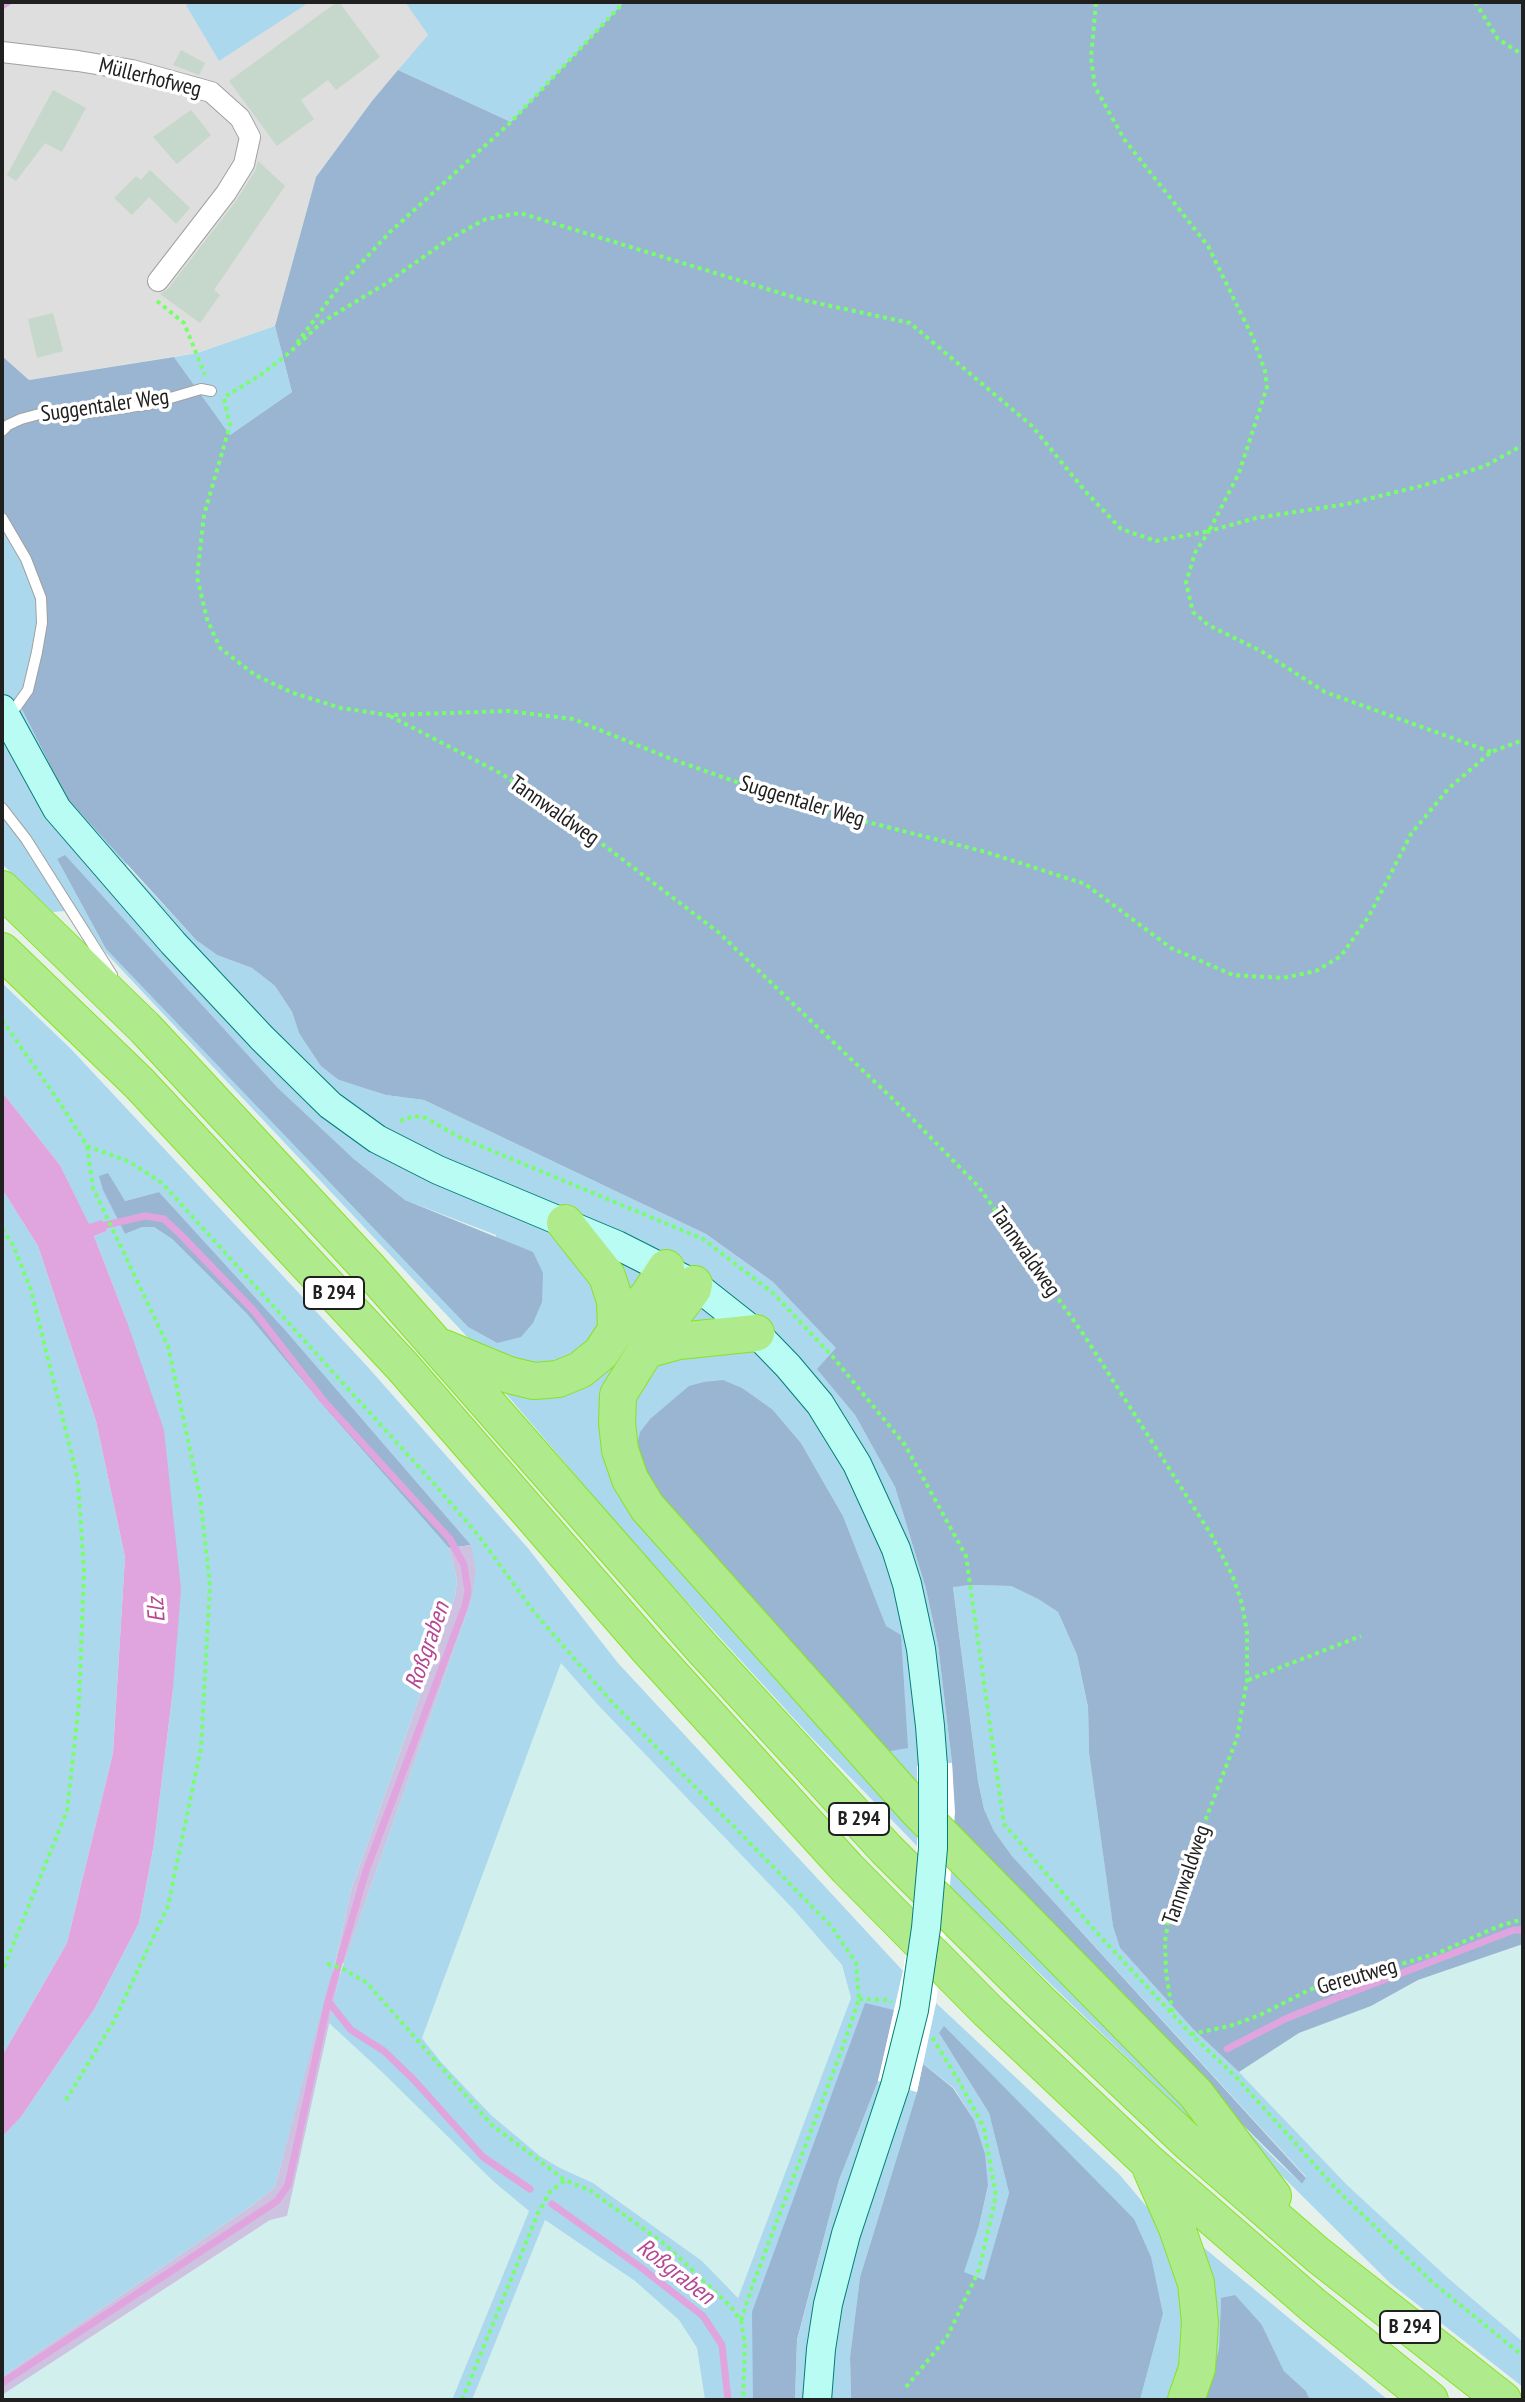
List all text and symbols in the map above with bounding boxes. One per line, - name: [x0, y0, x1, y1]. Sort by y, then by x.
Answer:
- street label: Müllerhofweg: [96, 53, 204, 103]
- street label: Suggentaler Weg: [39, 384, 171, 428]
- street label: Tannwaldweg: [504, 770, 604, 852]
- street label: Suggentaler Weg: [737, 771, 867, 833]
- street label: Tannwaldweg: [984, 1202, 1066, 1302]
- road number: B 294: [304, 1277, 364, 1309]
- water label: Elz: [142, 1597, 172, 1623]
- water label: Roßgraben: [400, 1599, 456, 1693]
- road number: B 294: [829, 1803, 889, 1835]
- street label: Tannwaldweg: [1158, 1822, 1216, 1928]
- street label: Gereutweg: [1314, 1953, 1400, 2001]
- water label: Roßgraben: [631, 2233, 719, 2311]
- road number: B 294: [1380, 2311, 1440, 2343]

